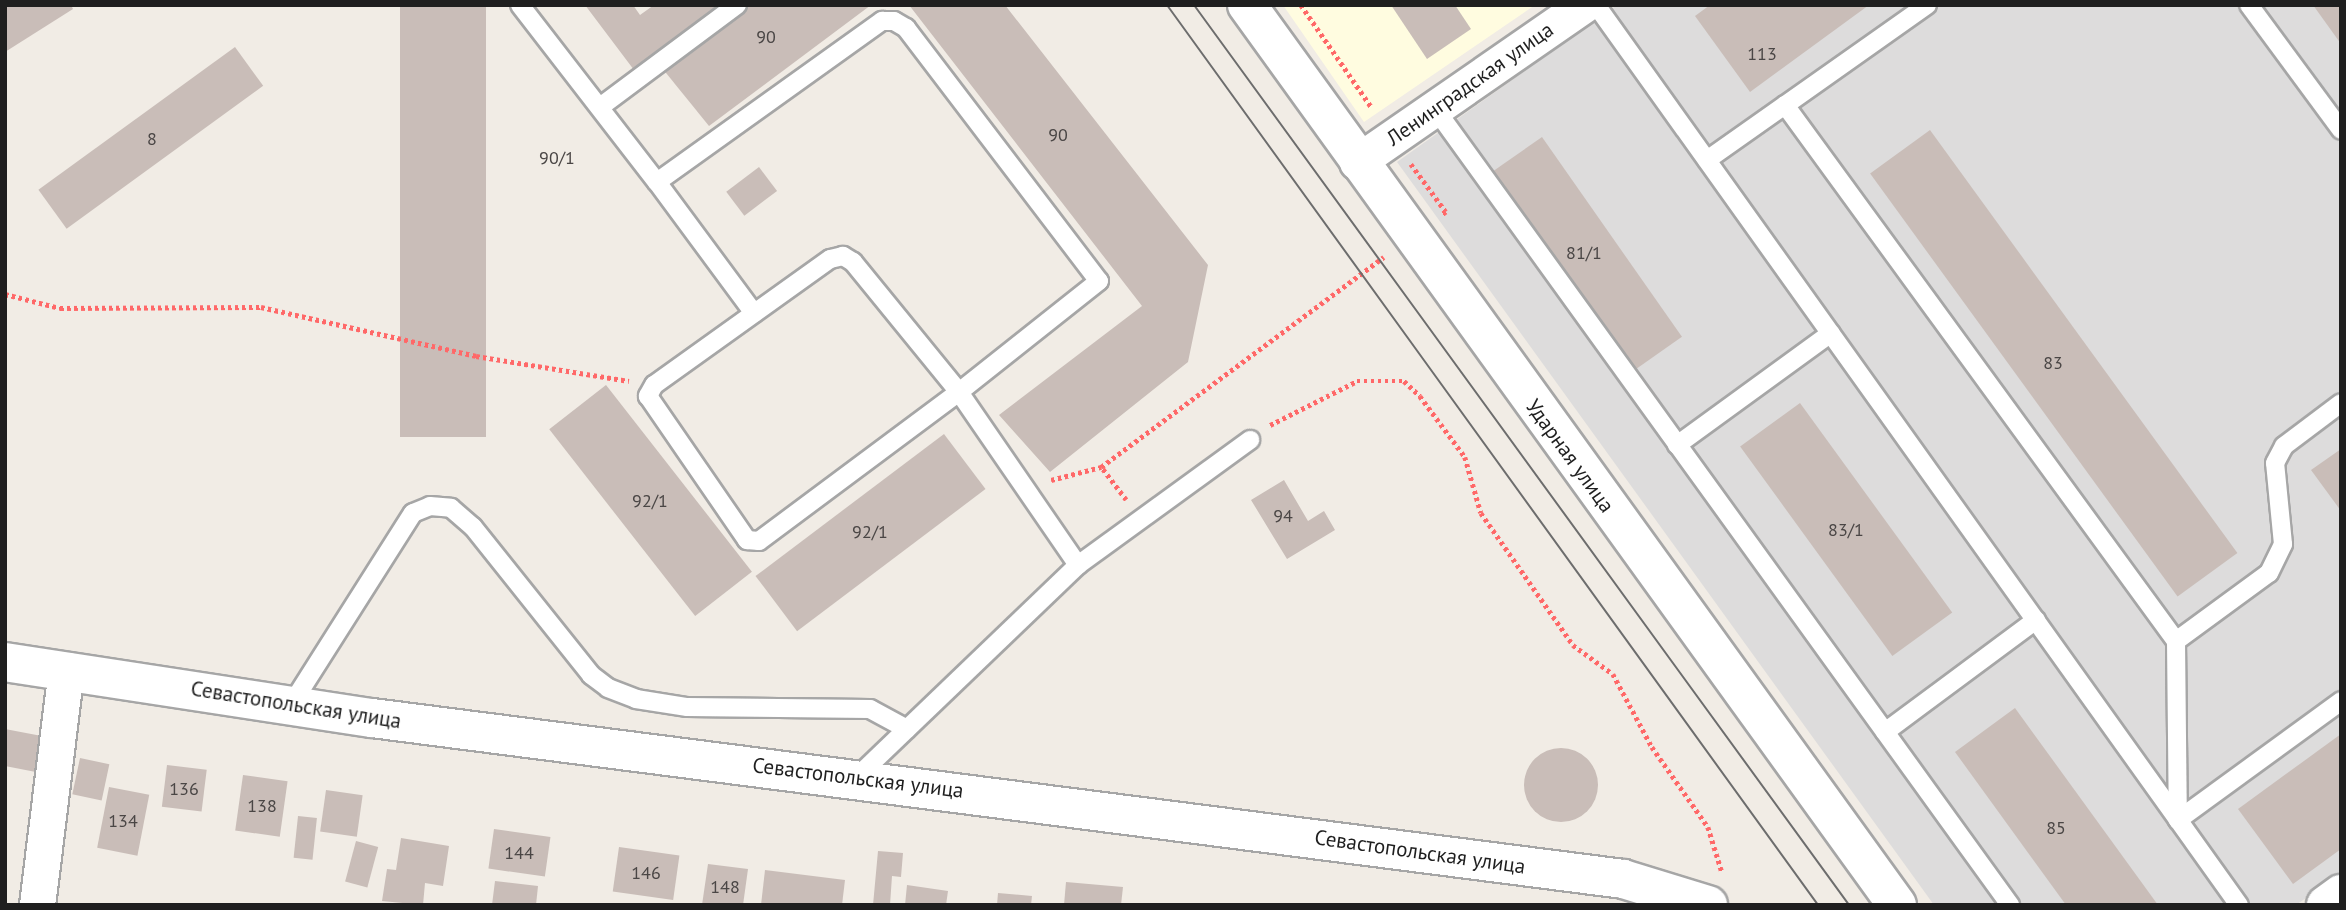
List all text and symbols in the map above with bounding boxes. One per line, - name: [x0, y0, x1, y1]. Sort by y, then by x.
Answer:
- street label: Ленинградская улица: [1382, 17, 1558, 151]
- house number: 90: [756, 26, 776, 48]
- house number: 113: [1747, 43, 1777, 65]
- house number: 90: [1048, 124, 1068, 146]
- house number: 8: [147, 128, 157, 150]
- house number: 90/1: [539, 147, 575, 169]
- house number: 81/1: [1566, 242, 1602, 264]
- house number: 83: [2043, 352, 2063, 374]
- street label: Ударная улица: [1521, 395, 1619, 517]
- house number: 92/1: [632, 490, 668, 512]
- house number: 94: [1273, 505, 1293, 527]
- house number: 83/1: [1828, 519, 1864, 541]
- house number: 92/1: [852, 521, 888, 543]
- street label: Севастопольская улица: [189, 676, 403, 734]
- street label: Севастопольская улица: [751, 753, 965, 803]
- house number: 136: [169, 778, 199, 800]
- house number: 138: [247, 795, 277, 817]
- house number: 134: [108, 810, 138, 832]
- house number: 85: [2046, 817, 2066, 839]
- street label: Севастопольская улица: [1313, 825, 1527, 879]
- house number: 144: [504, 842, 534, 864]
- house number: 146: [631, 862, 661, 884]
- house number: 148: [710, 876, 740, 898]

